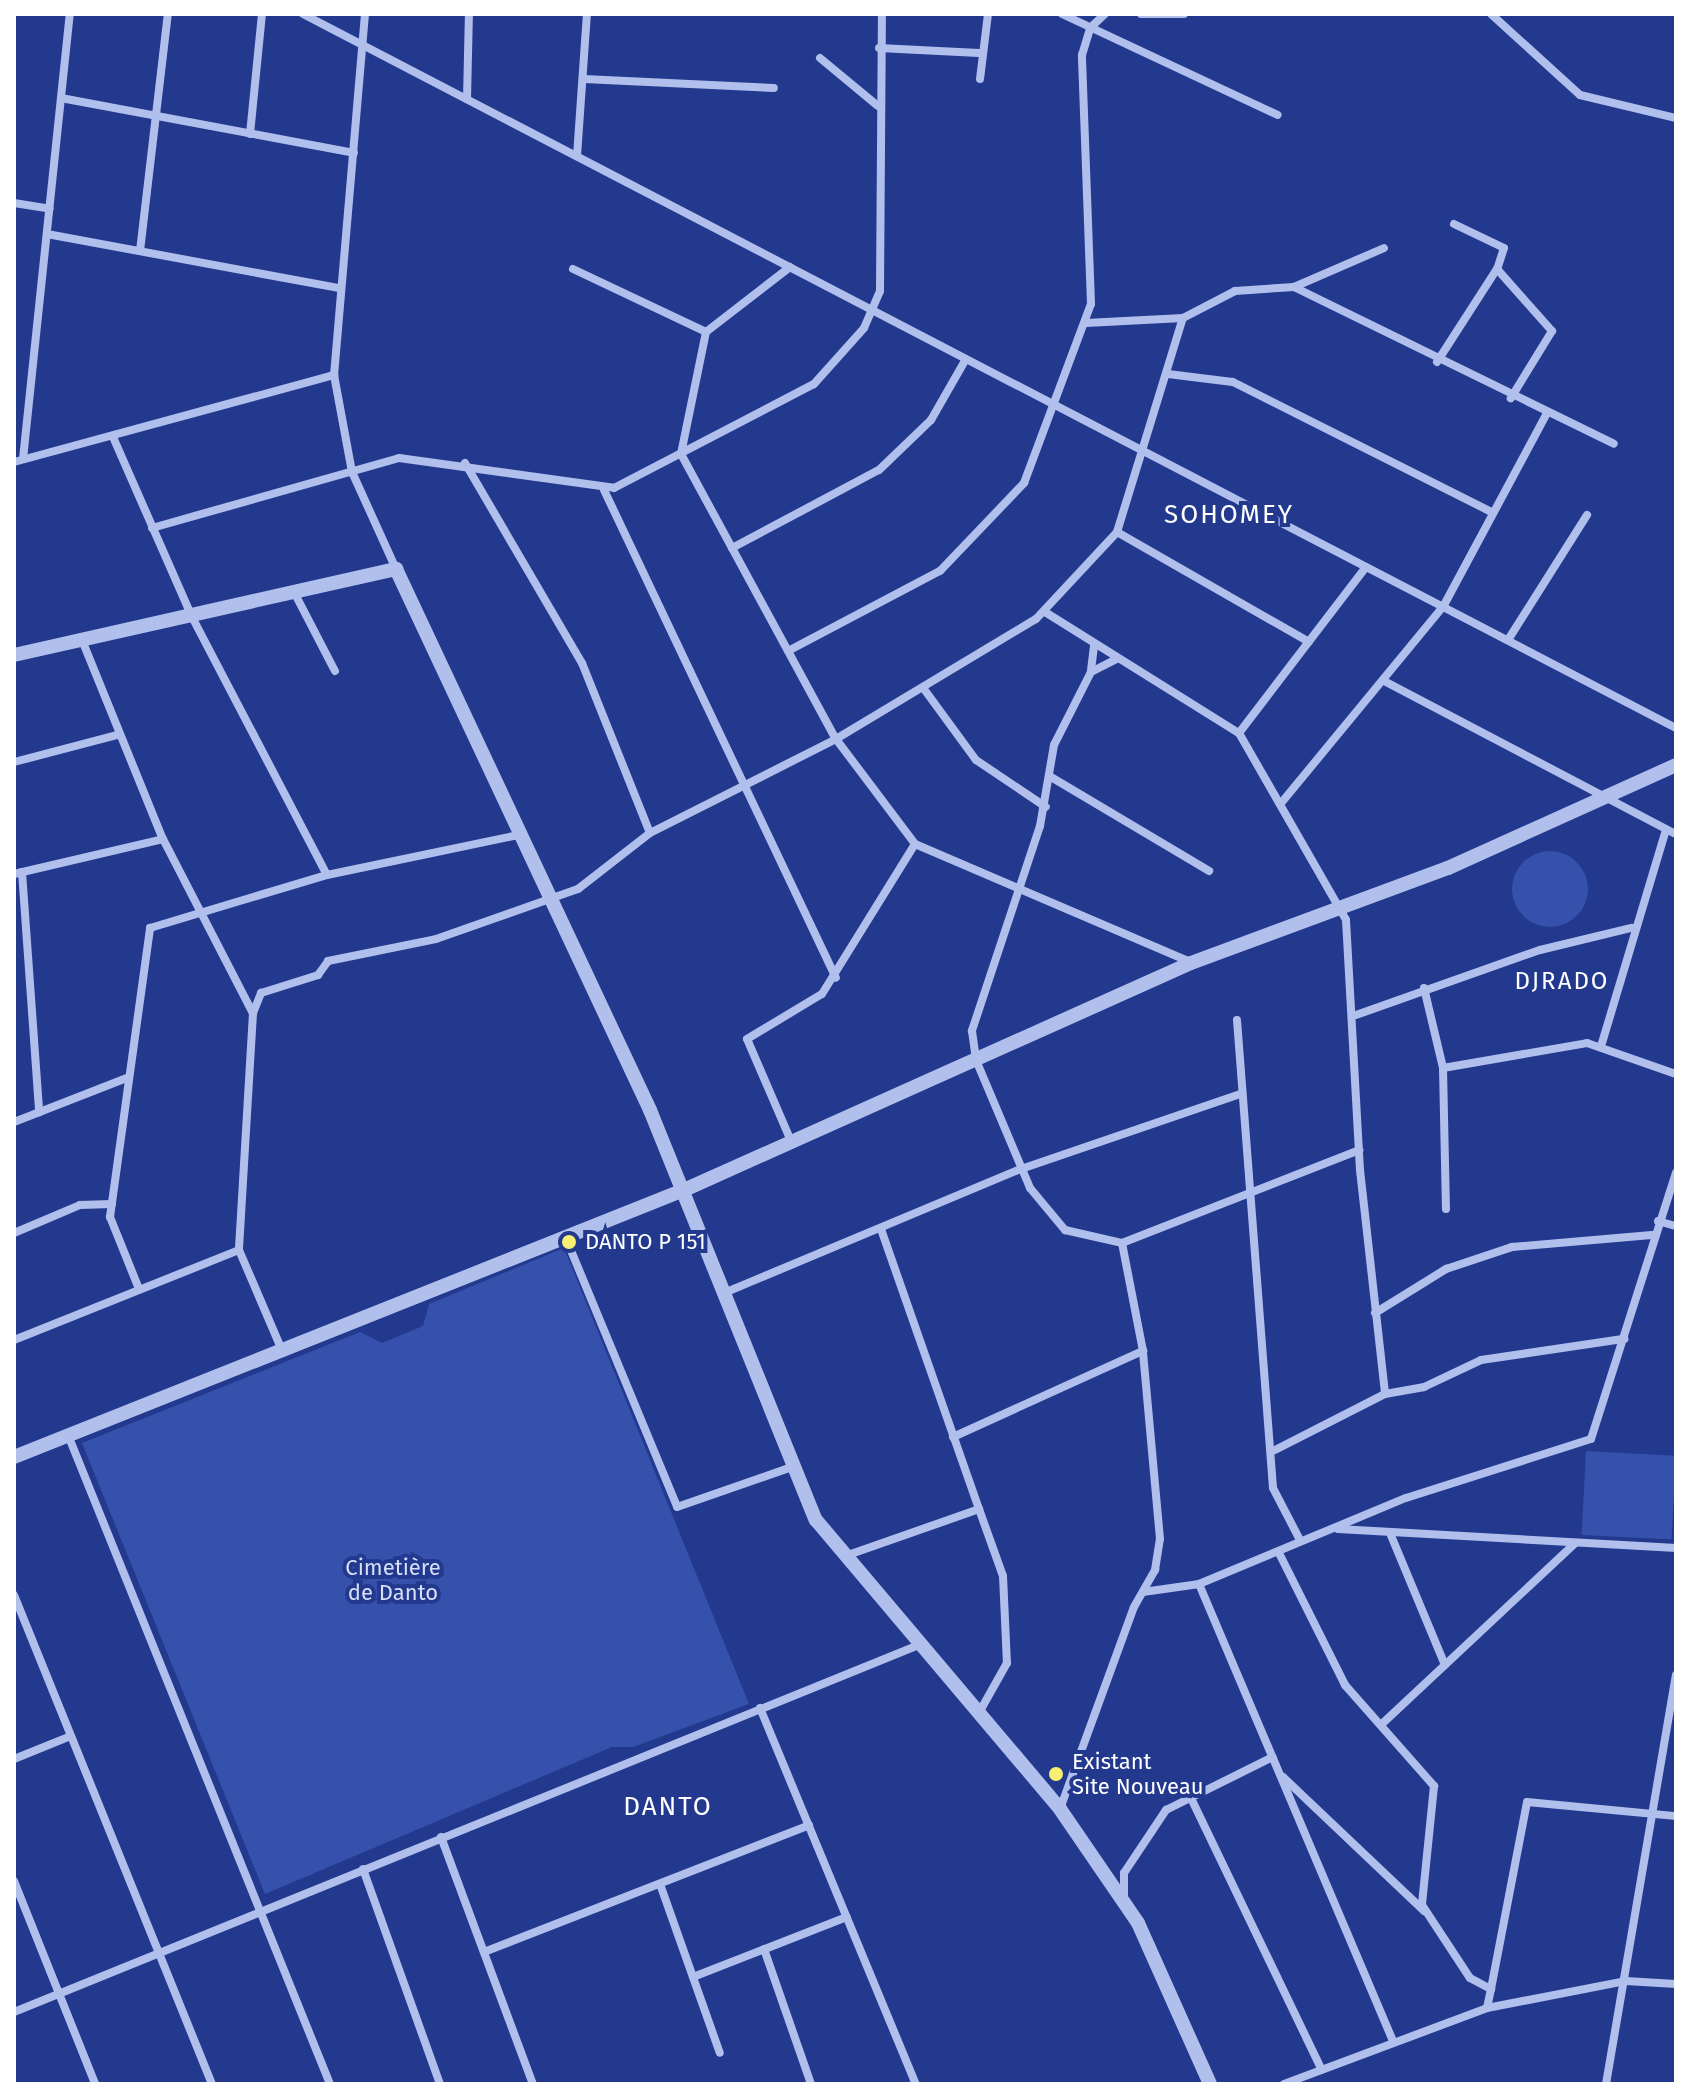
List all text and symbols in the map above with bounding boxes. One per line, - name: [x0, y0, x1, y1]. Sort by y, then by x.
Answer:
- district label: SOHOMEY: [1164, 499, 1294, 531]
- district label: DJRADO: [1515, 968, 1609, 996]
- place label: DANTO P 151: [585, 1229, 706, 1255]
- marker: DANTO P 151: [560, 1233, 578, 1251]
- park label: Cimetière de Danto: [345, 1554, 441, 1606]
- place label: Existant Site Nouveau: [1072, 1748, 1204, 1800]
- marker: Existant Site Nouveau: [1047, 1765, 1065, 1783]
- district label: DANTO: [623, 1791, 713, 1823]

